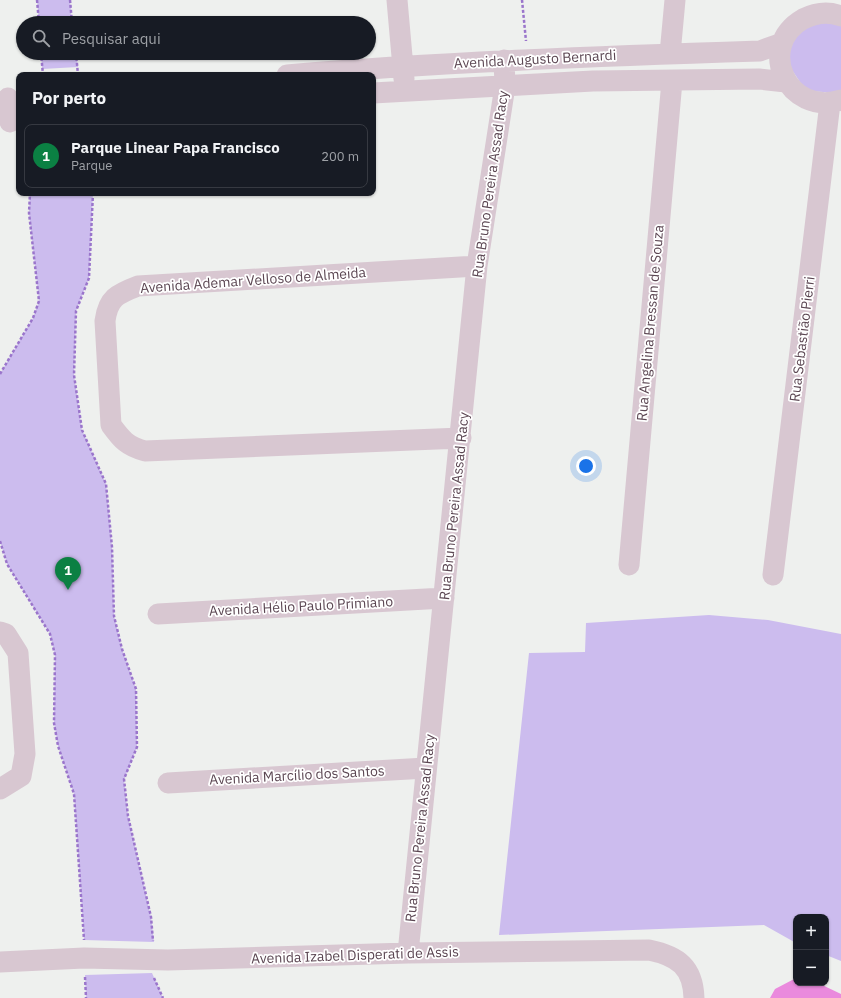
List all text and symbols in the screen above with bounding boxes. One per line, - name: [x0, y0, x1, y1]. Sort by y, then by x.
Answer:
- search box: [16, 16, 376, 60]
- icon: search: [30, 27, 52, 49]
- text: Pesquisar aqui: [62, 29, 161, 48]
- street label: Avenida Augusto Bernardi: [453, 46, 617, 72]
- text: Por perto: [32, 87, 106, 109]
- street label: Rua Bruno Pereira Assad Racy: [468, 89, 512, 279]
- text: Parque Linear Papa Francisco: [71, 138, 280, 157]
- text: 1: [42, 148, 50, 165]
- text: 200 m: [321, 148, 359, 165]
- text: Parque: [71, 157, 112, 174]
- street label: Rua Angelina Bressan de Souza: [632, 224, 668, 422]
- street label: Avenida Ademar Velloso de Almeida: [139, 263, 367, 297]
- street label: Rua Sebastião Pierri: [785, 275, 819, 403]
- street label: Rua Bruno Pereira Assad Racy: [435, 411, 473, 601]
- your location: [576, 456, 596, 476]
- pin: 1: [55, 557, 81, 590]
- street label: Avenida Hélio Paulo Primiano: [209, 592, 394, 620]
- street label: Rua Bruno Pereira Assad Racy: [401, 733, 439, 923]
- street label: Avenida Marcílio dos Santos: [209, 761, 385, 789]
- map controls: [793, 914, 829, 986]
- button: +: [793, 914, 829, 950]
- street label: Avenida Izabel Disperati de Assis: [251, 942, 459, 968]
- button: −: [793, 950, 829, 986]

